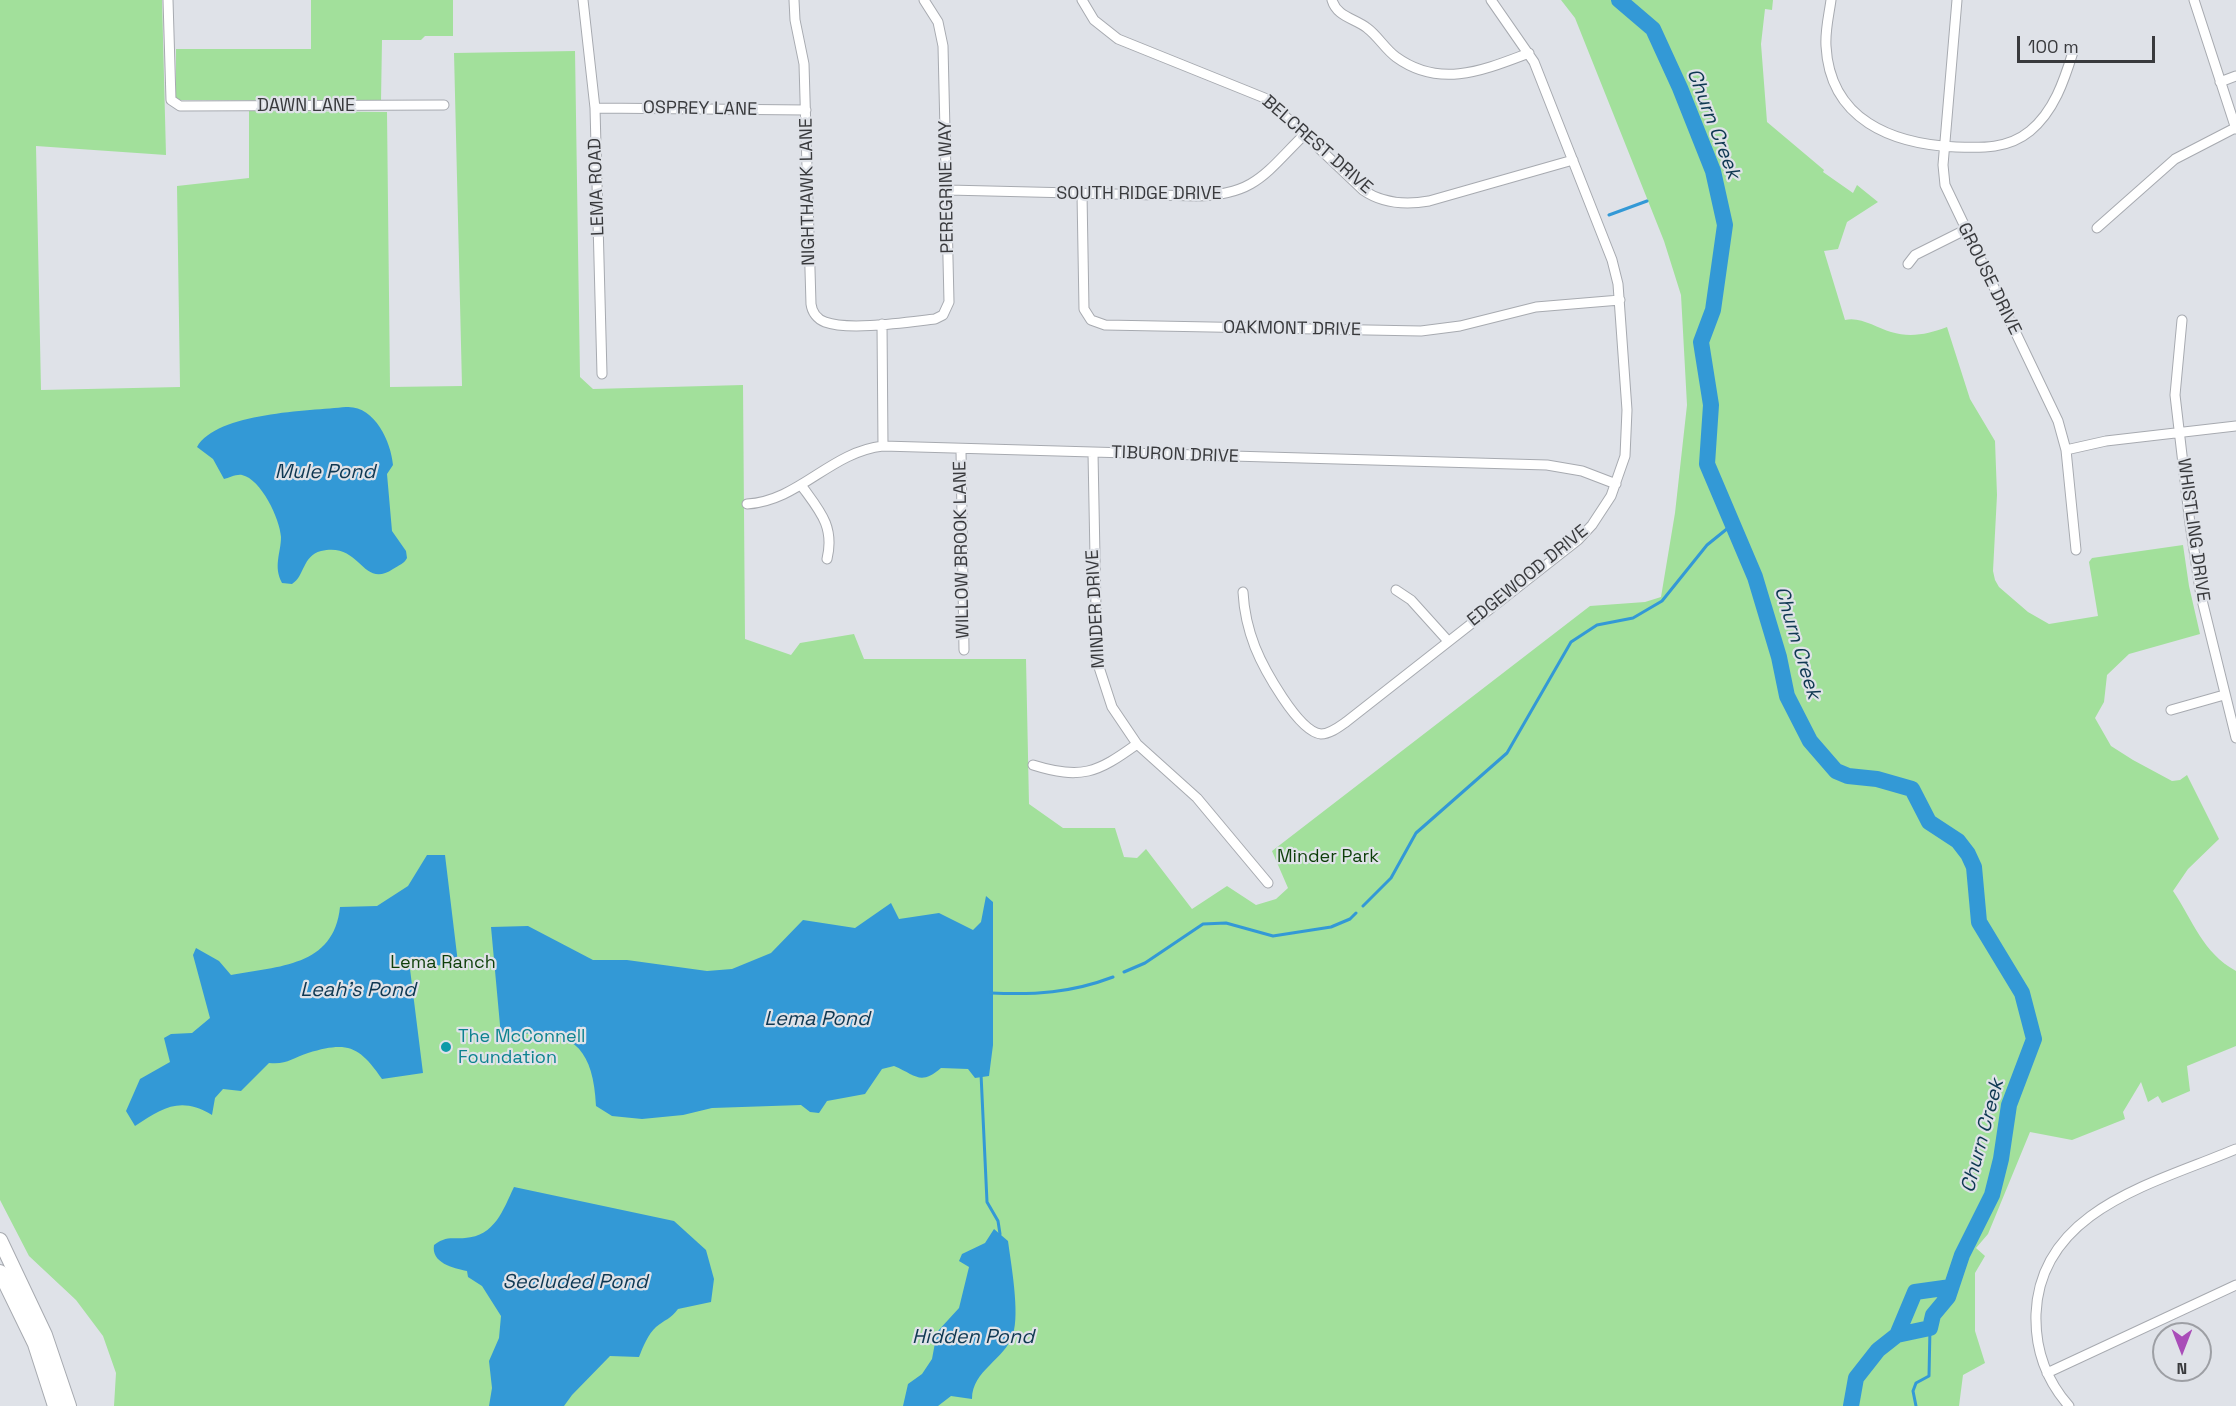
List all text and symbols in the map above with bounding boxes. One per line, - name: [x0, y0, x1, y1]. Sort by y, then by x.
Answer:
- scale bar: [2020, 24, 2158, 62]
- text: 100 m: [2028, 35, 2079, 58]
- water label: Churn Creek: [1681, 65, 1745, 183]
- street label: BELCREST DRIVE: [1257, 91, 1377, 199]
- street label: DAWN LANE: [257, 95, 355, 117]
- street label: OSPREY LANE: [643, 97, 757, 121]
- street label: NIGHTHAWK LANE: [796, 118, 820, 266]
- street label: PEREGRINE WAY: [935, 120, 959, 254]
- street label: LEMA ROAD: [584, 138, 610, 236]
- street label: SOUTH RIDGE DRIVE: [1056, 183, 1222, 205]
- street label: GROUSE DRIVE: [1953, 219, 2025, 339]
- street label: OAKMONT DRIVE: [1223, 317, 1361, 341]
- street label: TIBURON DRIVE: [1111, 442, 1239, 468]
- street label: WHISTLING DRIVE: [2172, 457, 2214, 603]
- water label: Mule Pond: [275, 461, 375, 485]
- street label: WILLOW BROOK LANE: [950, 461, 974, 639]
- street label: EDGEWOOD DRIVE: [1463, 521, 1593, 631]
- street label: MINDER DRIVE: [1082, 549, 1110, 669]
- water label: Churn Creek: [1768, 584, 1826, 702]
- park label: Minder Park: [1277, 846, 1379, 868]
- park label: Lema Ranch: [390, 952, 496, 974]
- water label: Leah's Pond: [300, 979, 416, 1003]
- water label: Lema Pond: [764, 1008, 870, 1032]
- place label: The McConnell Foundation: [458, 1026, 585, 1068]
- marker: The McConnell Foundation: [439, 1040, 453, 1054]
- water label: Churn Creek: [1956, 1077, 2010, 1195]
- water label: Secluded Pond: [502, 1271, 648, 1295]
- north arrow: [2152, 1322, 2212, 1382]
- water label: Hidden Pond: [912, 1326, 1034, 1350]
- text: N: [2177, 1358, 2187, 1379]

